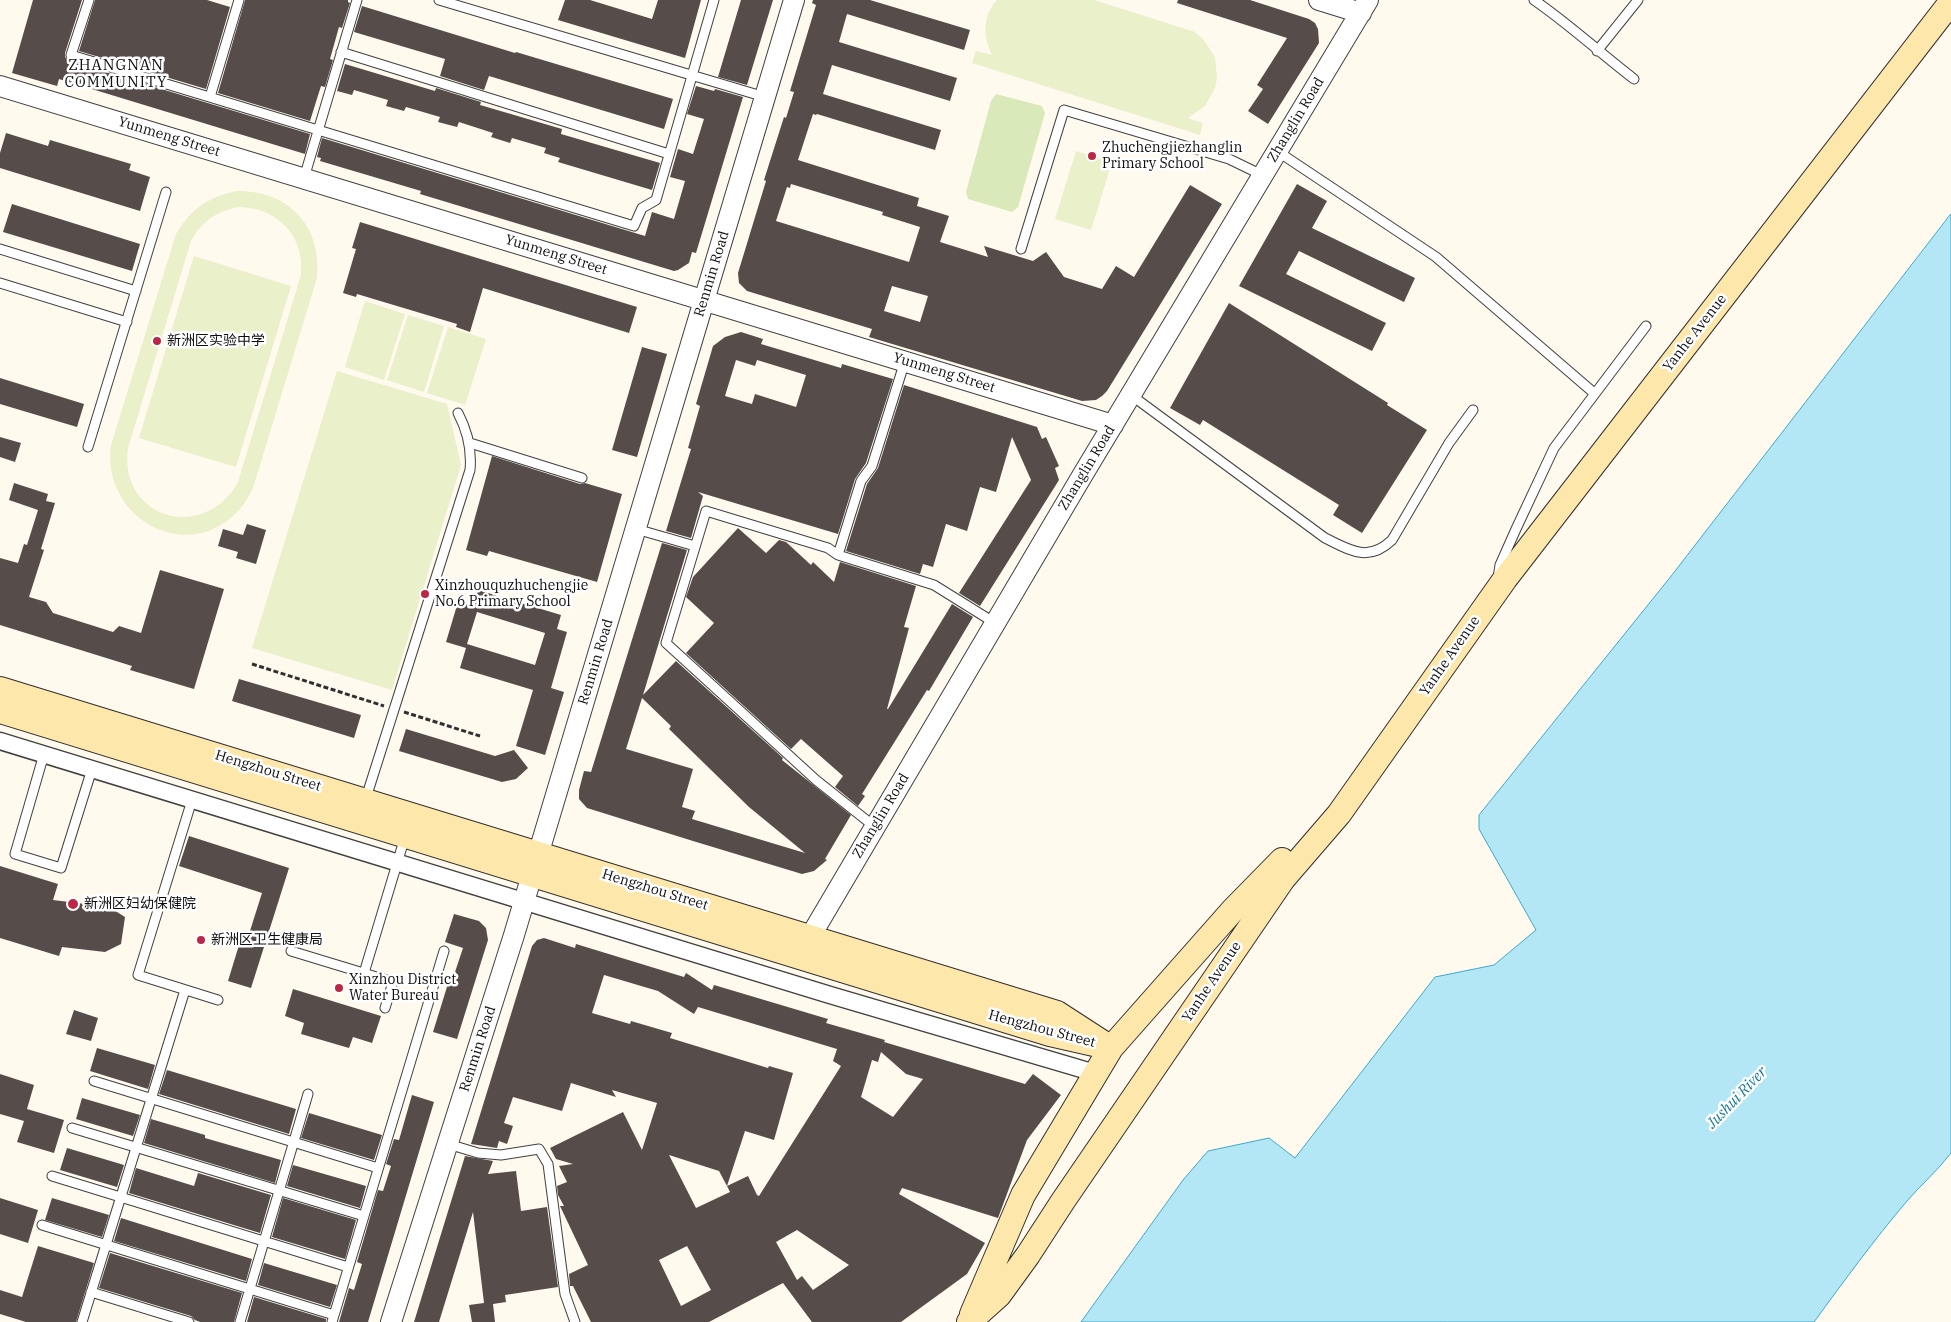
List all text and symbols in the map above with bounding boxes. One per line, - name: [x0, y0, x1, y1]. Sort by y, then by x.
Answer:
- district label: ZHANGNAN COMMUNITY: [63, 57, 169, 92]
- street label: Zhanglin Road: [1264, 75, 1328, 165]
- street label: Yunmeng Street: [116, 113, 222, 161]
- place label: Zhuchengjiezhanglin Primary School: [1102, 140, 1242, 172]
- marker: Zhuchengjiezhanglin Primary School: [1086, 150, 1098, 162]
- street label: Renmin Road: [691, 229, 733, 319]
- street label: Yunmeng Street: [503, 231, 609, 279]
- street label: Yanhe Avenue: [1660, 291, 1730, 375]
- place label: 新洲区实验中学: [167, 333, 265, 349]
- marker: 新洲区实验中学: [151, 335, 163, 347]
- street label: Yunmeng Street: [891, 349, 997, 397]
- street label: Zhanglin Road: [1055, 423, 1119, 513]
- place label: Xinzhouquzhuchengjie No.6 Primary School: [435, 578, 588, 610]
- marker: Xinzhouquzhuchengjie No.6 Primary School: [419, 588, 431, 600]
- street label: Yanhe Avenue: [1416, 613, 1484, 699]
- street label: Renmin Road: [575, 617, 617, 707]
- street label: Hengzhou Street: [213, 747, 323, 795]
- street label: Zhanglin Road: [849, 771, 913, 861]
- street label: Hengzhou Street: [600, 866, 710, 914]
- place label: 新洲区妇幼保健院: [84, 896, 196, 912]
- marker: 新洲区妇幼保健院: [66, 897, 80, 911]
- place label: 新洲区卫生健康局: [211, 932, 323, 948]
- marker: 新洲区卫生健康局: [195, 934, 207, 946]
- street label: Yanhe Avenue: [1179, 939, 1245, 1025]
- place label: Xinzhou District Water Bureau: [349, 972, 456, 1004]
- marker: Xinzhou District Water Bureau: [333, 982, 345, 994]
- street label: Renmin Road: [456, 1004, 500, 1094]
- street label: Hengzhou Street: [987, 1007, 1097, 1051]
- water label: Jushui River: [1703, 1063, 1771, 1133]

